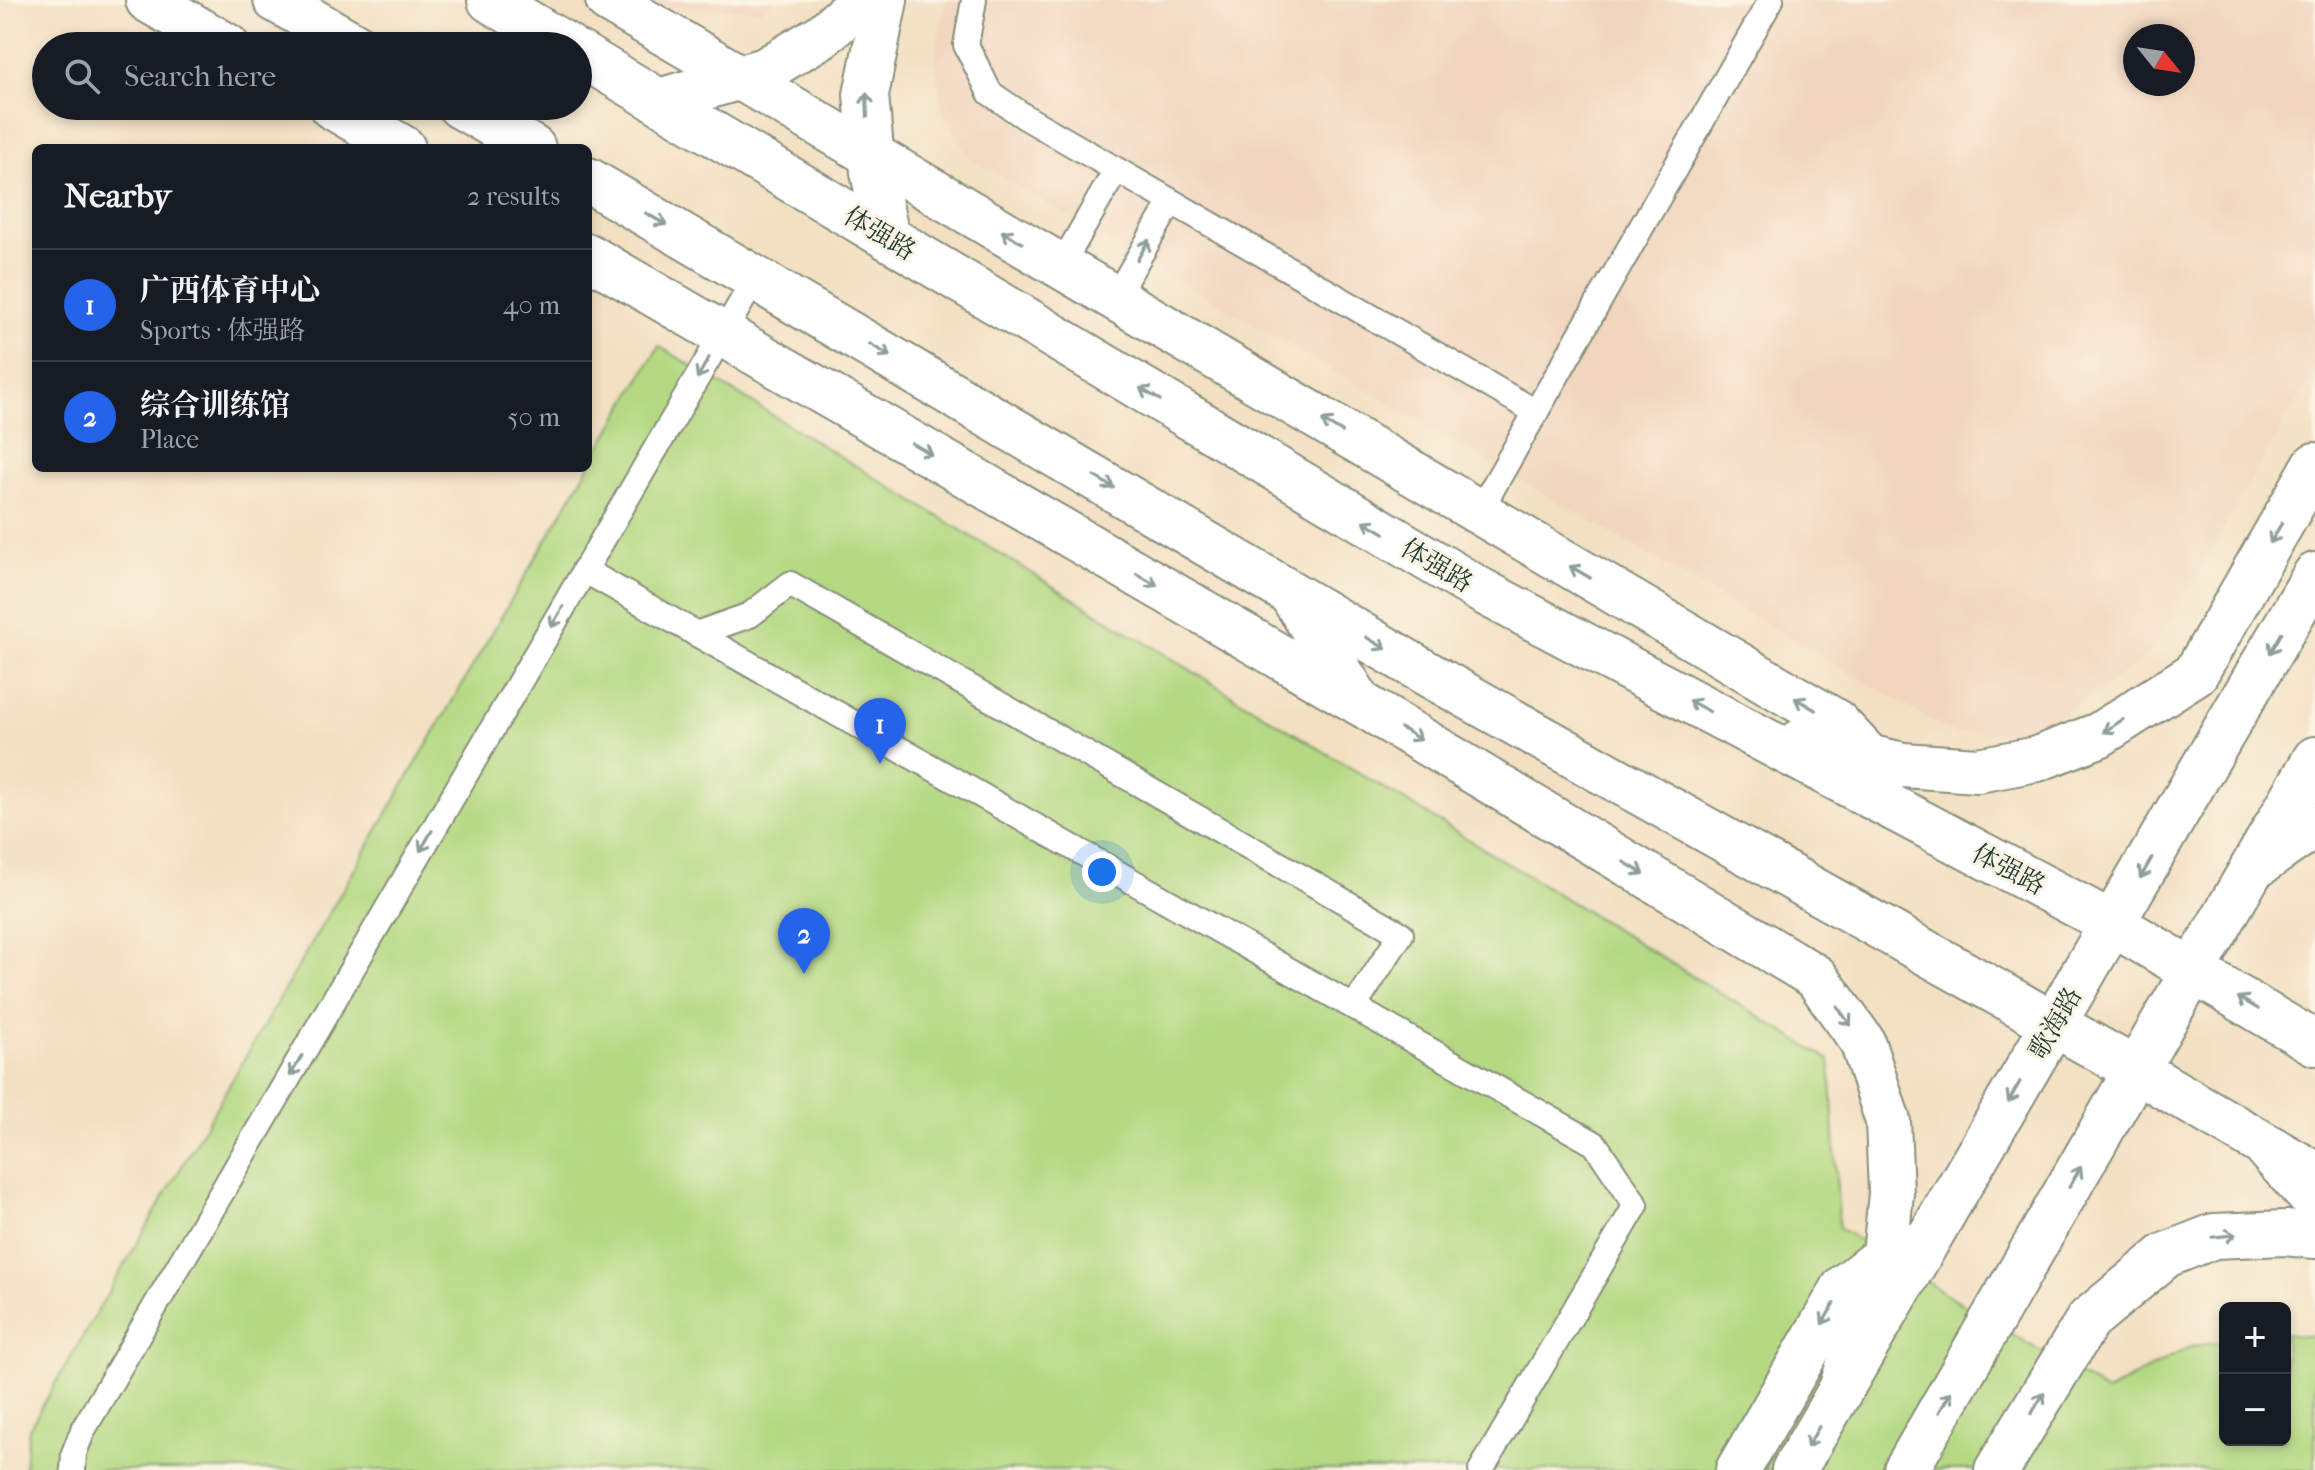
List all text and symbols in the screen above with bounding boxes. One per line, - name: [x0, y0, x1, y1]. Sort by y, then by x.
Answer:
- north arrow: [2123, 24, 2195, 96]
- search box: [32, 32, 592, 120]
- icon: search: [60, 54, 104, 98]
- text: Search here: [124, 59, 276, 94]
- one-way arrow: [860, 92, 875, 119]
- text: Nearby: [64, 176, 171, 216]
- text: 2 results: [467, 181, 560, 212]
- street label: 体强路: [838, 200, 921, 267]
- one-way arrow: [643, 212, 667, 227]
- one-way arrow: [1001, 229, 1024, 245]
- one-way arrow: [1135, 239, 1151, 262]
- text: 广西体育中心: [140, 273, 320, 308]
- text: 1: [85, 290, 95, 321]
- text: 40 m: [503, 290, 560, 321]
- text: Sports · 体强路: [140, 315, 305, 346]
- one-way arrow: [868, 342, 891, 358]
- one-way arrow: [695, 356, 711, 379]
- one-way arrow: [1139, 385, 1162, 401]
- text: 综合训练馆: [140, 388, 290, 423]
- text: 2: [83, 402, 97, 433]
- text: 50 m: [507, 402, 560, 433]
- one-way arrow: [1321, 418, 1344, 434]
- text: Place: [140, 424, 199, 455]
- one-way arrow: [910, 441, 933, 457]
- one-way arrow: [1092, 475, 1115, 491]
- one-way arrow: [1363, 519, 1386, 535]
- one-way arrow: [2268, 521, 2284, 544]
- street label: 体强路: [1395, 532, 1478, 599]
- one-way arrow: [1569, 564, 1593, 579]
- one-way arrow: [1135, 572, 1158, 588]
- one-way arrow: [549, 605, 565, 628]
- one-way arrow: [2268, 630, 2283, 654]
- one-way arrow: [1364, 636, 1387, 652]
- one-way arrow: [1794, 695, 1817, 711]
- one-way arrow: [1688, 697, 1712, 713]
- pin: 1: [854, 698, 906, 764]
- one-way arrow: [2102, 718, 2124, 735]
- one-way arrow: [1399, 726, 1422, 742]
- one-way arrow: [418, 829, 434, 852]
- street label: 体强路: [1967, 837, 2050, 901]
- your location: [1082, 852, 1122, 892]
- one-way arrow: [2138, 855, 2153, 879]
- one-way arrow: [1622, 860, 1645, 876]
- pin: 2: [778, 908, 830, 974]
- street label: 歌海路: [2023, 982, 2088, 1065]
- one-way arrow: [2237, 995, 2260, 1011]
- one-way arrow: [1836, 1004, 1852, 1026]
- one-way arrow: [287, 1054, 303, 1077]
- one-way arrow: [2006, 1080, 2022, 1103]
- one-way arrow: [2067, 1166, 2083, 1189]
- one-way arrow: [2210, 1229, 2237, 1244]
- one-way arrow: [1820, 1302, 1835, 1326]
- map controls: [2219, 1302, 2291, 1446]
- button: +: [2219, 1302, 2291, 1374]
- button: −: [2219, 1374, 2291, 1446]
- one-way arrow: [1937, 1391, 1953, 1414]
- one-way arrow: [2030, 1392, 2046, 1415]
- one-way arrow: [1805, 1425, 1821, 1448]

